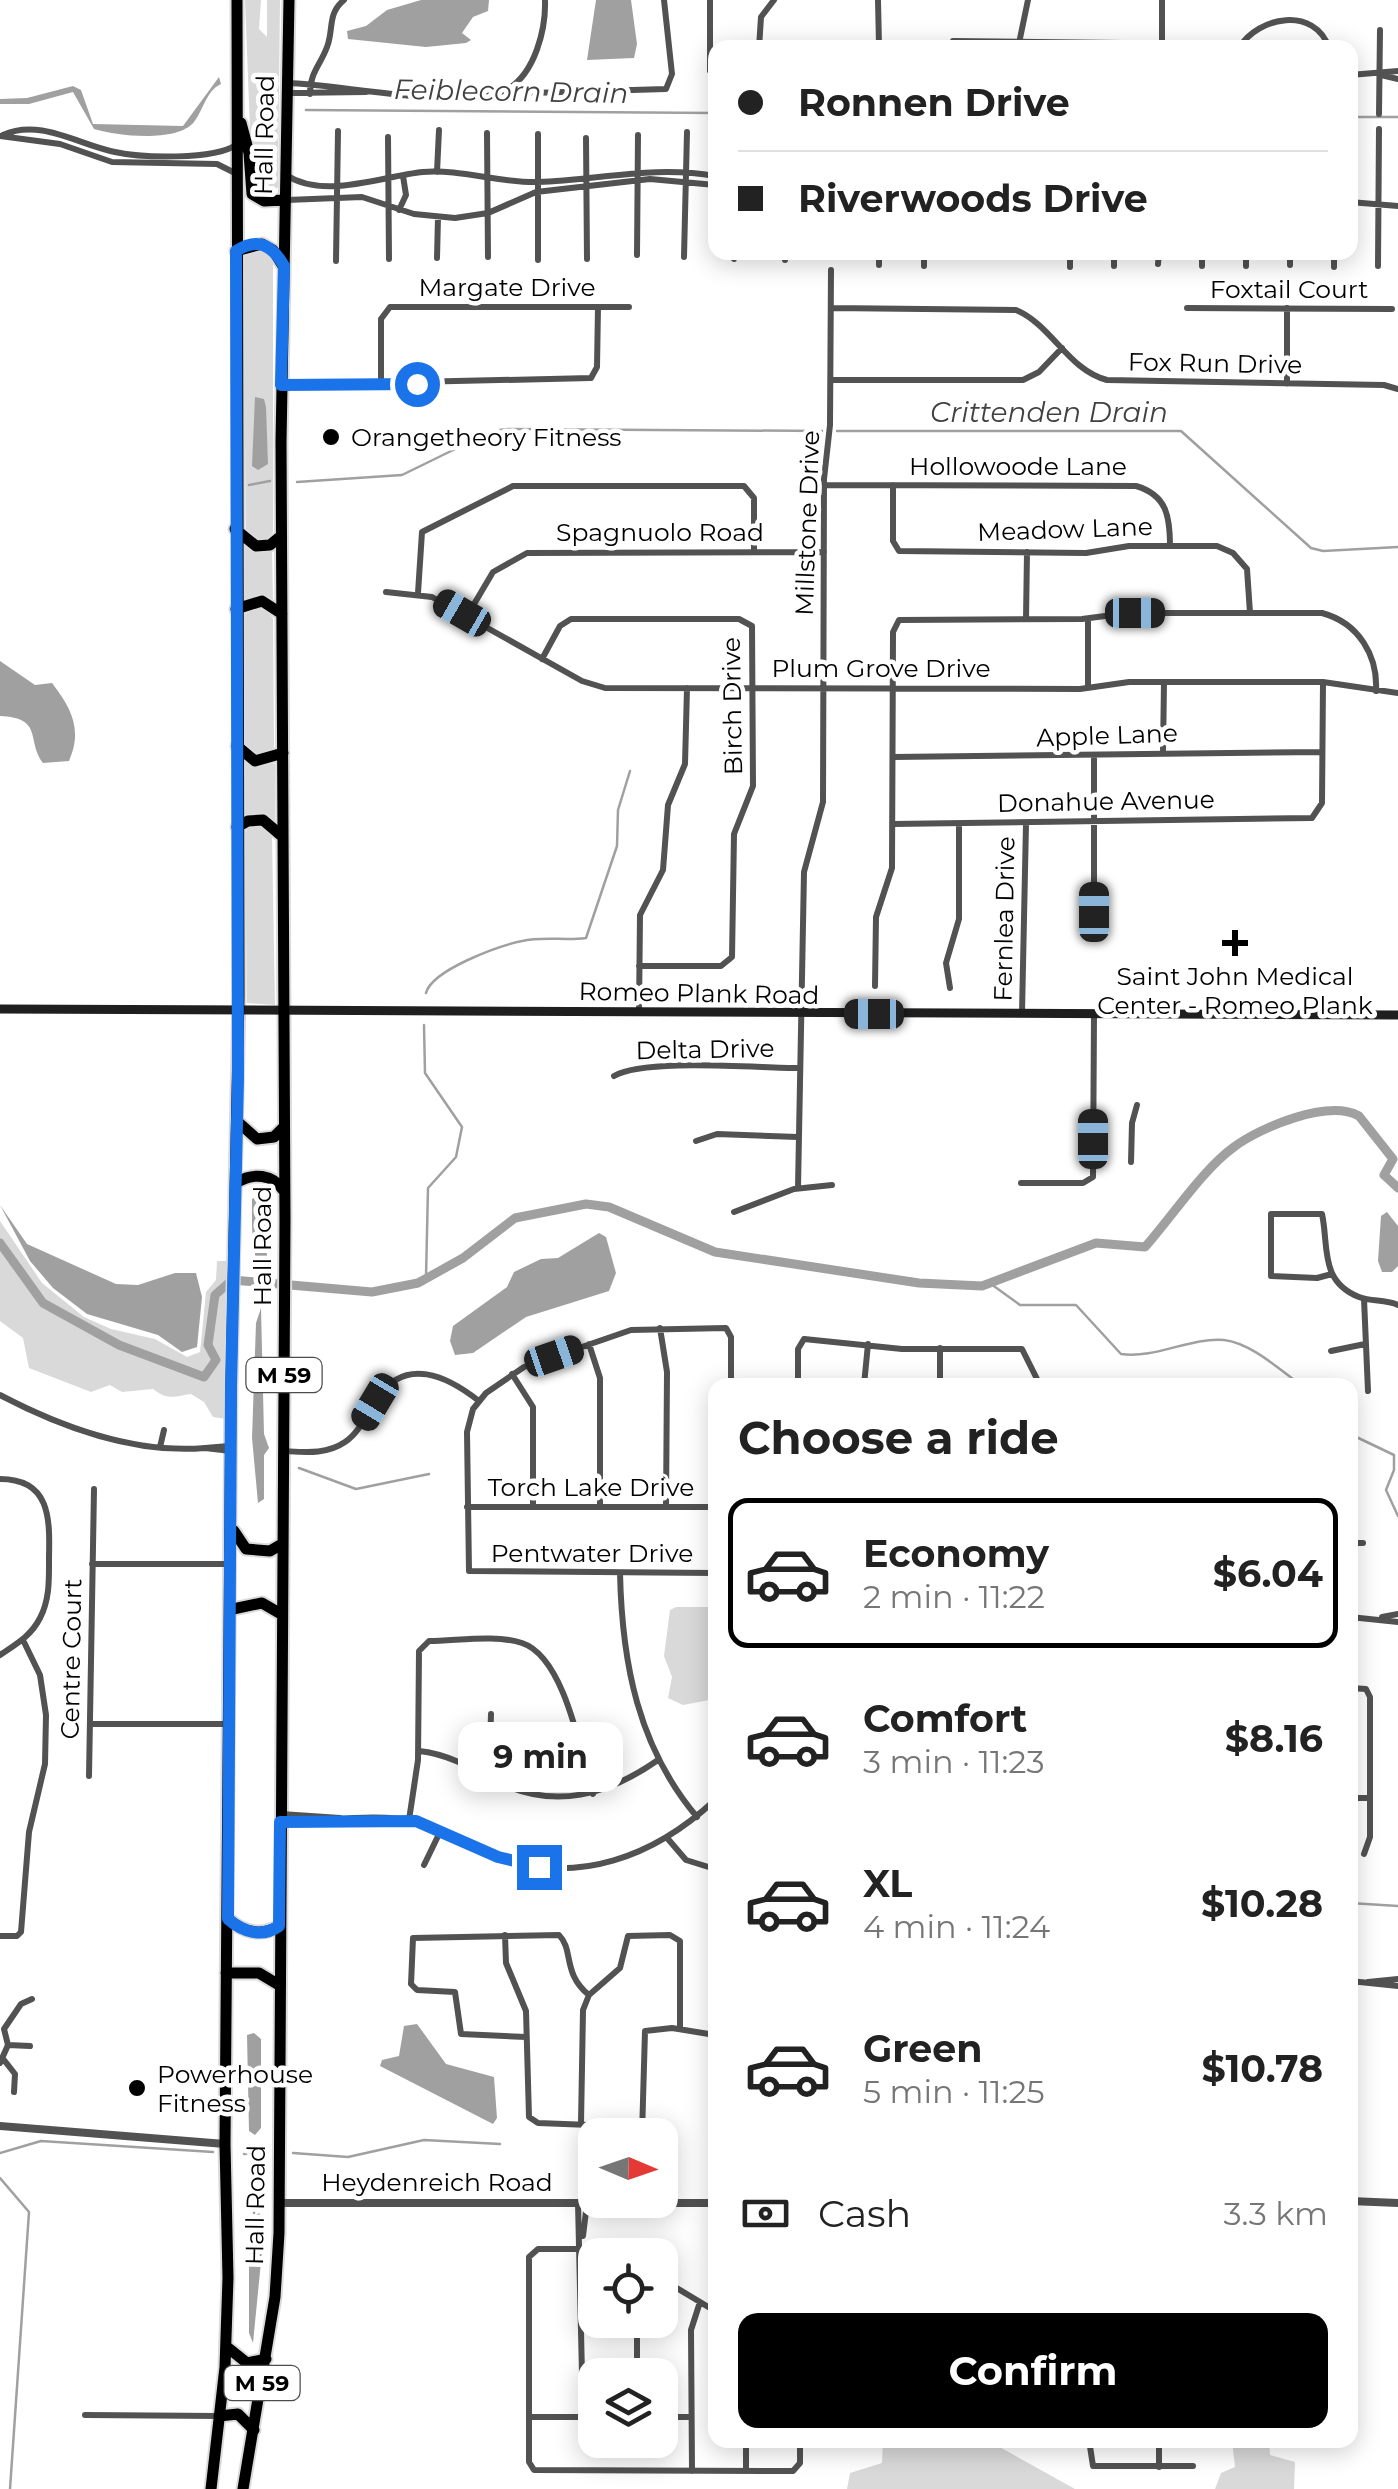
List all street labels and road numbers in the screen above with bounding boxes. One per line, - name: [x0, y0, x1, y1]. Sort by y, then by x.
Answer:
- street label: Hall Road: [248, 75, 280, 195]
- street label: Margate Drive: [418, 272, 596, 302]
- street label: Foxtail Court: [1210, 274, 1368, 304]
- street label: Fox Run Drive: [1128, 346, 1302, 380]
- street label: Millstone Drive: [789, 430, 825, 616]
- street label: Hollowoode Lane: [909, 451, 1127, 481]
- street label: Meadow Lane: [977, 511, 1153, 547]
- street label: Spagnuolo Road: [556, 517, 764, 547]
- street label: Birch Drive: [716, 637, 748, 775]
- street label: Plum Grove Drive: [771, 653, 991, 683]
- street label: Apple Lane: [1036, 718, 1178, 752]
- street label: Donahue Avenue: [997, 784, 1215, 818]
- street label: Fernlea Drive: [988, 836, 1020, 1002]
- street label: Romeo Plank Road: [578, 976, 820, 1010]
- street label: Delta Drive: [635, 1033, 775, 1065]
- street label: Hall Road: [247, 1186, 277, 1306]
- road number: M 59: [246, 1358, 322, 1392]
- street label: Torch Lake Drive: [488, 1472, 694, 1502]
- street label: Pentwater Drive: [491, 1538, 693, 1568]
- street label: Centre Court: [55, 1578, 87, 1740]
- street label: Hall Road: [239, 2145, 271, 2265]
- street label: Heydenreich Road: [321, 2167, 553, 2197]
- road number: M 59: [224, 2366, 300, 2400]

